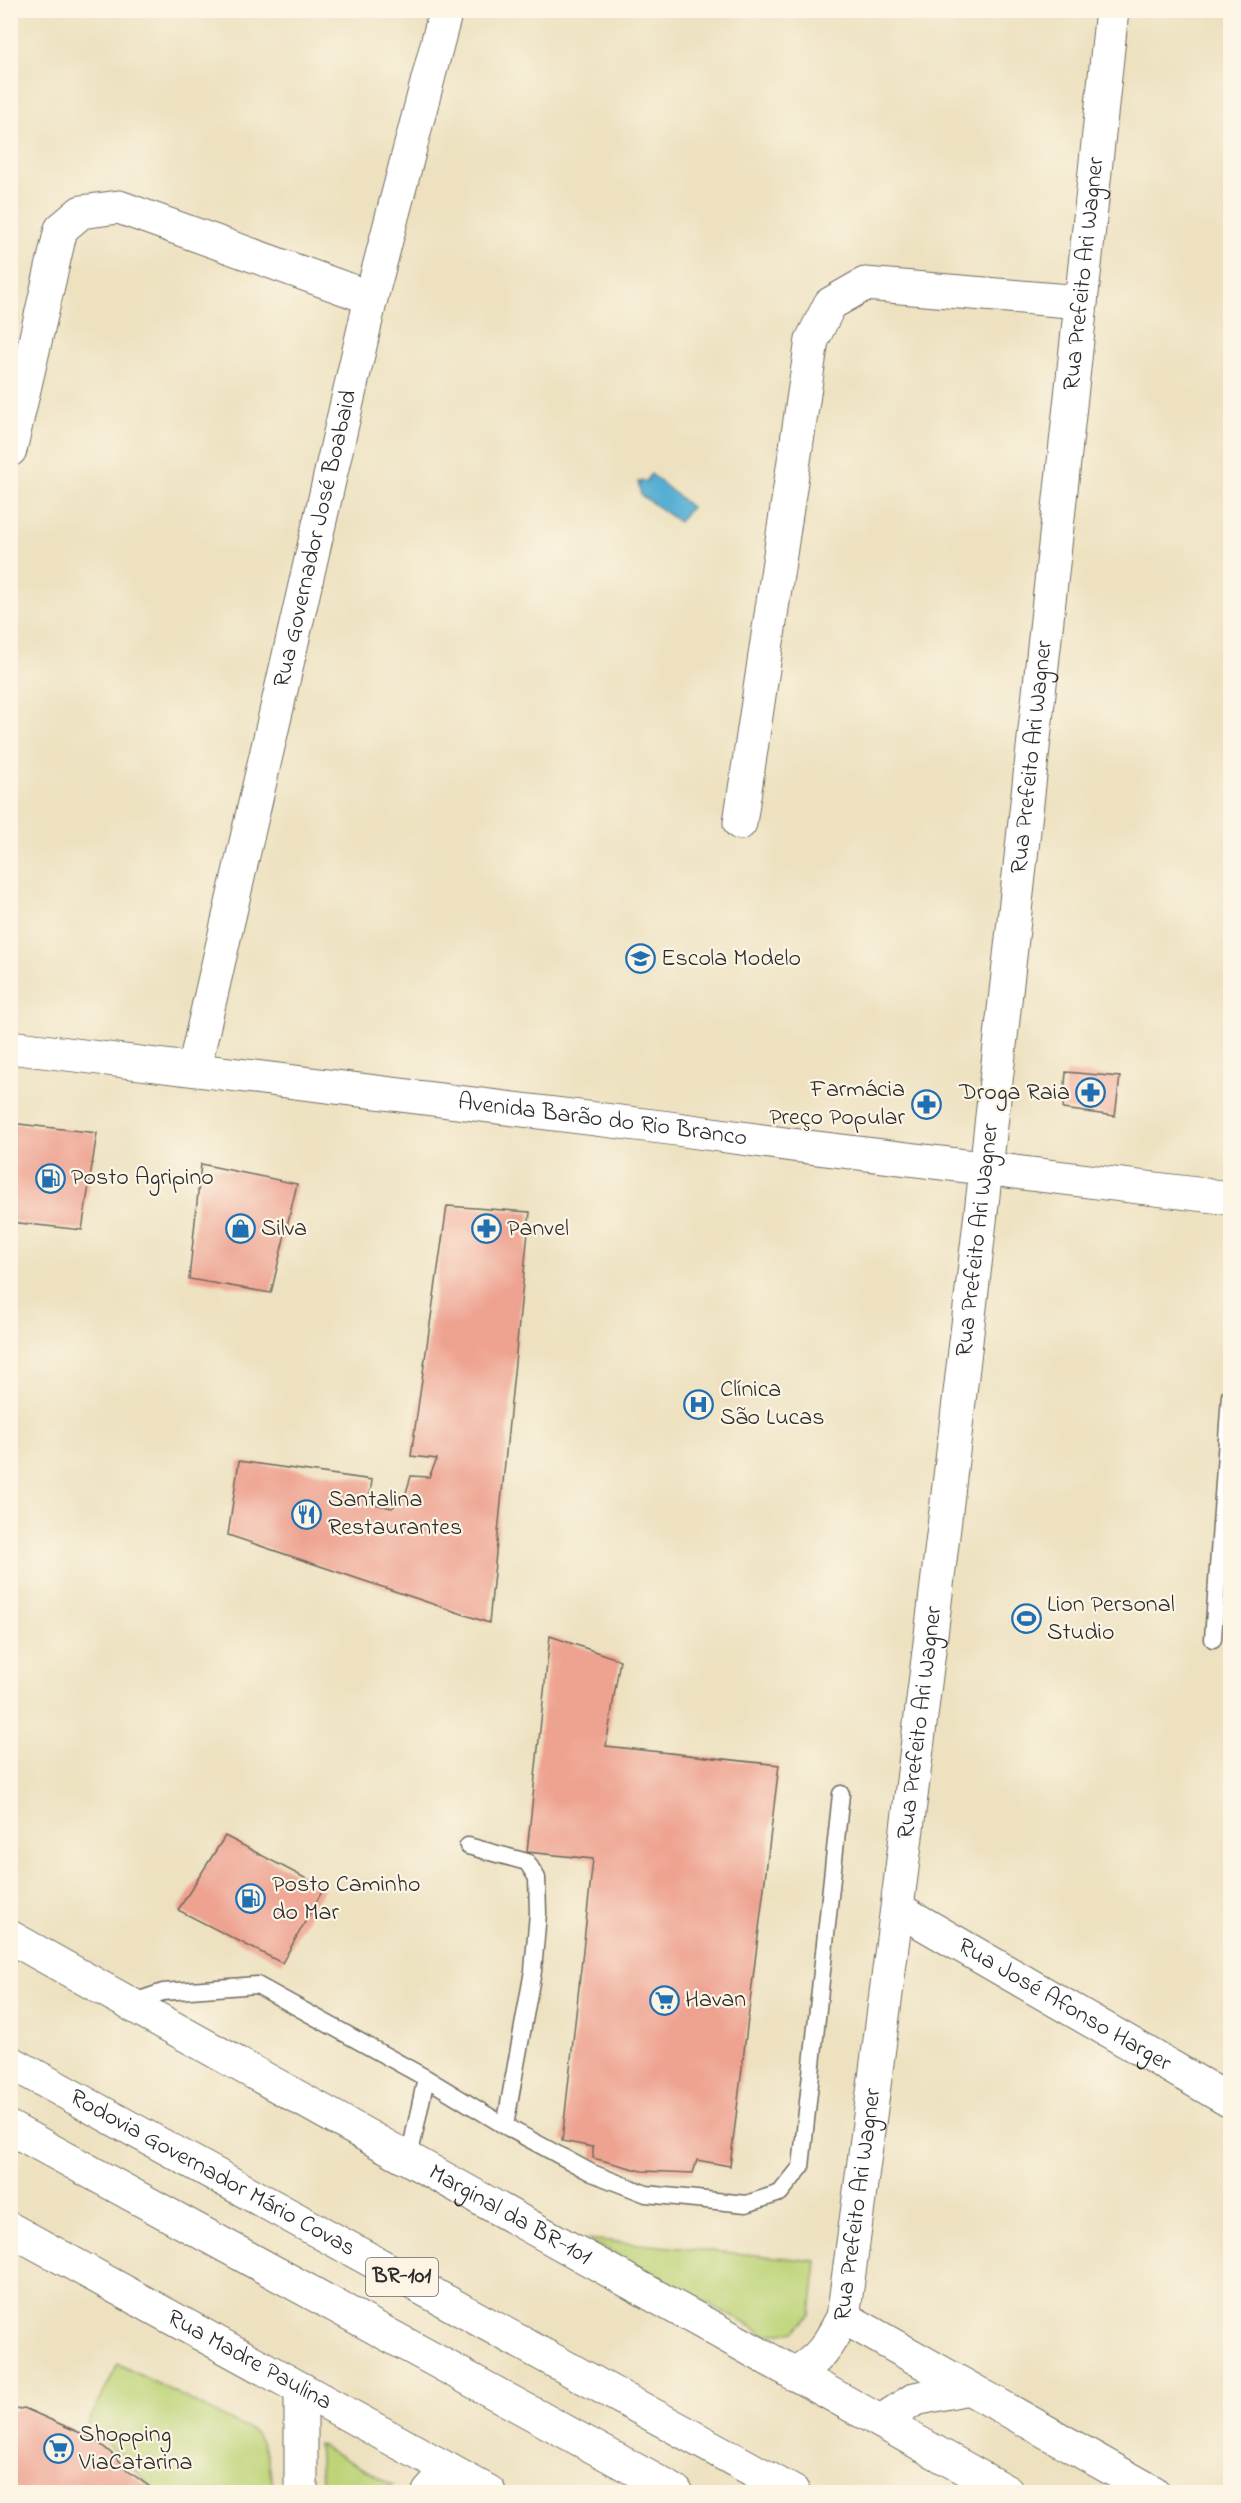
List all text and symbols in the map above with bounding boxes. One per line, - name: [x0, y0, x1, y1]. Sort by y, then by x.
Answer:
- street label: Rua Prefeito Ari Wagner: [1054, 155, 1114, 392]
- street label: Rua Governador José Boabaid: [265, 386, 367, 691]
- street label: Rua Prefeito Ari Wagner: [1002, 638, 1062, 876]
- place label: Escola Modelo: [661, 942, 801, 977]
- school or university icon: Escola Modelo: [624, 943, 656, 975]
- place label: Farmácia Preço Popular: [769, 1073, 906, 1136]
- place label: Droga Raia: [958, 1076, 1070, 1111]
- pharmacy icon: Droga Raia: [1075, 1077, 1107, 1109]
- street label: Avenida Barão do Rio Branco: [456, 1085, 749, 1156]
- pharmacy icon: Farmácia Preço Popular: [910, 1088, 942, 1120]
- street label: Rua Prefeito Ari Wagner: [947, 1121, 1009, 1359]
- place label: Posto Agripino: [71, 1161, 214, 1196]
- fuel station icon: Posto Agripino: [34, 1162, 66, 1194]
- place label: Silva: [261, 1212, 307, 1247]
- place label: Panvel: [507, 1212, 569, 1247]
- shop icon: Silva: [224, 1213, 256, 1245]
- pharmacy icon: Panvel: [470, 1213, 502, 1245]
- place label: Clínica São Lucas: [720, 1373, 824, 1436]
- hospital icon: Clínica São Lucas: [683, 1388, 715, 1420]
- place label: Santalina Restaurantes: [328, 1483, 462, 1546]
- restaurant icon: Santalina Restaurantes: [291, 1498, 323, 1530]
- place label: Lion Personal Studio: [1047, 1588, 1175, 1651]
- sports icon: Lion Personal Studio: [1010, 1603, 1042, 1635]
- street label: Rua Prefeito Ari Wagner: [888, 1604, 952, 1841]
- place label: Posto Caminho do Mar: [272, 1868, 421, 1931]
- fuel station icon: Posto Caminho do Mar: [235, 1883, 267, 1915]
- street label: Rua José Afonso Harger: [951, 1929, 1178, 2081]
- place label: Havan: [685, 1983, 746, 2018]
- supermarket icon: Havan: [648, 1984, 680, 2016]
- street label: Rodovia Governador Mário Covas: [63, 2080, 362, 2266]
- street label: Rua Prefeito Ari Wagner: [825, 2086, 891, 2323]
- street label: Marginal da BR-101: [422, 2156, 598, 2275]
- road number: BR-101: [366, 2258, 438, 2296]
- street label: Rua Madre Paulina: [160, 2301, 338, 2420]
- place label: Shopping ViaCatarina: [78, 2418, 192, 2481]
- supermarket icon: Shopping ViaCatarina: [42, 2433, 74, 2465]

